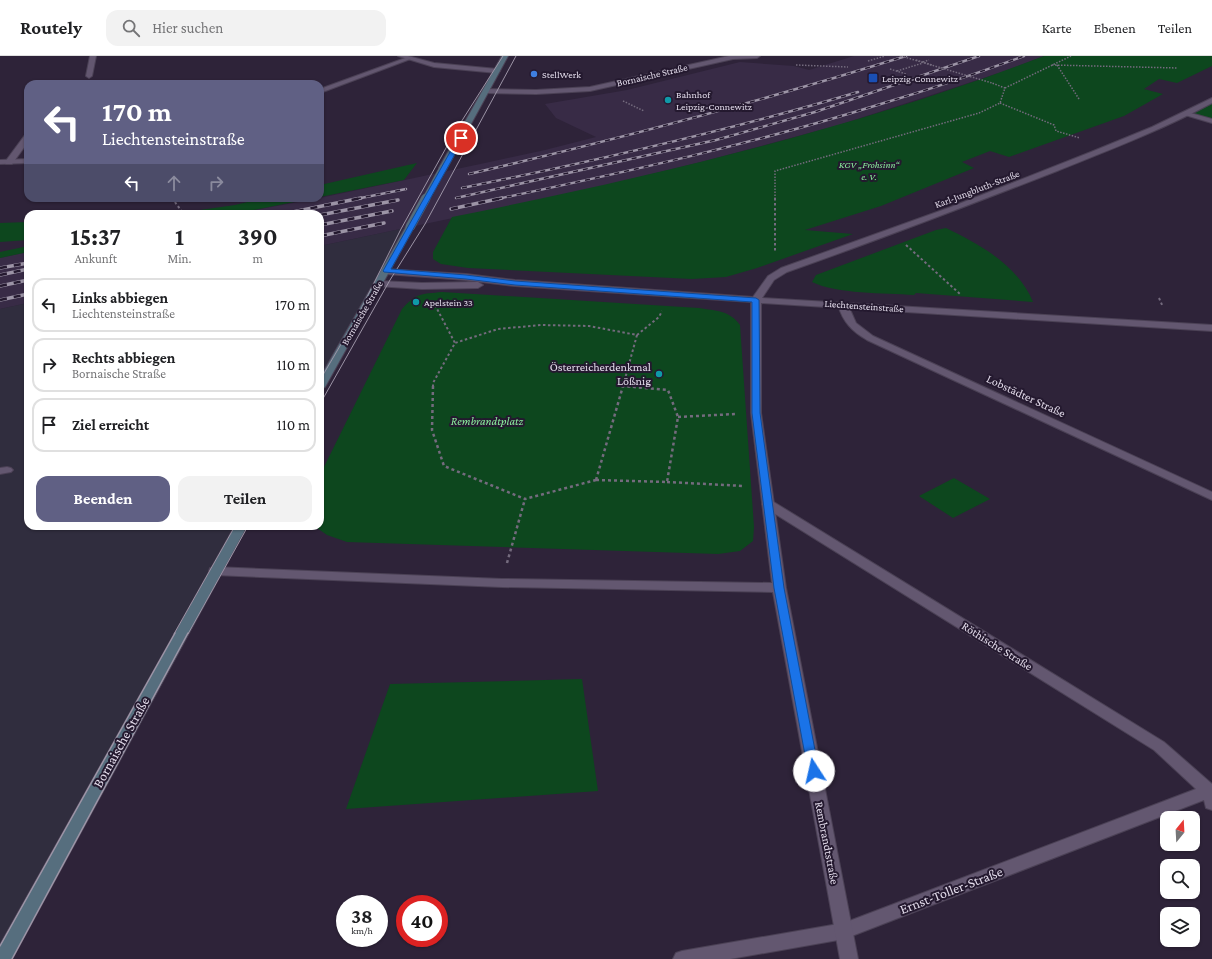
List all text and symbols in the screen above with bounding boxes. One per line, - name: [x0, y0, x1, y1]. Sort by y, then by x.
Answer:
- search box: [106, 10, 386, 46]
- text: Routely: [20, 17, 82, 38]
- icon: search: [120, 17, 142, 39]
- text: Hier suchen: [152, 20, 223, 36]
- text: Karte: [1042, 20, 1072, 36]
- text: Ebenen: [1094, 20, 1136, 36]
- text: Teilen: [1158, 20, 1192, 36]
- street label: Bornaische Straße: [616, 61, 689, 88]
- marker: StellWerk: [529, 69, 539, 79]
- place label: StellWerk: [542, 69, 581, 80]
- marker: Leipzig-Connewitz: [867, 72, 879, 84]
- place label: Leipzig-Connewitz: [882, 73, 958, 84]
- place label: Bahnhof Leipzig-Connewitz: [676, 89, 752, 112]
- marker: Bahnhof Leipzig-Connewitz: [663, 95, 673, 105]
- icon: left: [36, 96, 88, 148]
- text: 170 m: [102, 96, 172, 127]
- pin: [444, 121, 478, 155]
- icon: arrive: [450, 127, 472, 149]
- text: Liechtensteinstraße: [102, 129, 245, 149]
- park label: KGV „Frohsinn“ e. V.: [839, 159, 900, 182]
- street label: Karl-Jungbluth-Straße: [933, 168, 1021, 210]
- icon: left: [121, 172, 143, 194]
- icon: ahead: [163, 172, 185, 194]
- icon: right: [205, 172, 227, 194]
- text: 15:37: [71, 223, 121, 250]
- text: 1: [175, 223, 184, 250]
- text: 390: [238, 223, 277, 250]
- text: Ankunft: [74, 251, 117, 266]
- text: Min.: [167, 251, 192, 266]
- text: m: [253, 251, 263, 266]
- street label: Bornaische Straße: [339, 278, 385, 347]
- text: Links abbiegen: [72, 290, 168, 306]
- icon: left: [38, 294, 60, 316]
- text: 170 m: [275, 297, 310, 313]
- marker: Apelstein 33: [411, 297, 421, 307]
- place label: Apelstein 33: [424, 297, 473, 308]
- street label: Liechtensteinstraße: [824, 298, 905, 314]
- text: Liechtensteinstraße: [72, 306, 175, 321]
- text: Rechts abbiegen: [72, 350, 175, 366]
- icon: right: [38, 354, 60, 376]
- text: 110 m: [277, 357, 310, 373]
- place label: Österreicherdenkmal Lößnig: [550, 360, 651, 388]
- text: Bornaische Straße: [72, 366, 166, 381]
- marker: Österreicherdenkmal Lößnig: [654, 369, 664, 379]
- street label: Lobstädter Straße: [984, 372, 1068, 420]
- icon: arrive: [38, 414, 60, 436]
- park label: Rembrandtplatz: [451, 414, 524, 428]
- text: Ziel erreicht: [72, 417, 149, 433]
- text: 110 m: [277, 417, 310, 433]
- button: Beenden: [36, 476, 170, 522]
- button: Teilen: [178, 476, 312, 522]
- street label: Röthische Straße: [959, 619, 1035, 673]
- street label: Bornaische Straße: [89, 694, 153, 790]
- position arrow: [793, 750, 835, 792]
- street label: Rembrandtstraße: [812, 800, 842, 886]
- north arrow: [1160, 811, 1200, 851]
- map controls: [1160, 811, 1200, 947]
- button: search: [1160, 859, 1200, 899]
- street label: Ernst-Toller-Straße: [897, 863, 1005, 917]
- speed limit sign: 40: [396, 895, 448, 947]
- text: 38: [351, 905, 373, 927]
- button: layers: [1160, 907, 1200, 947]
- text: km/h: [351, 925, 373, 936]

